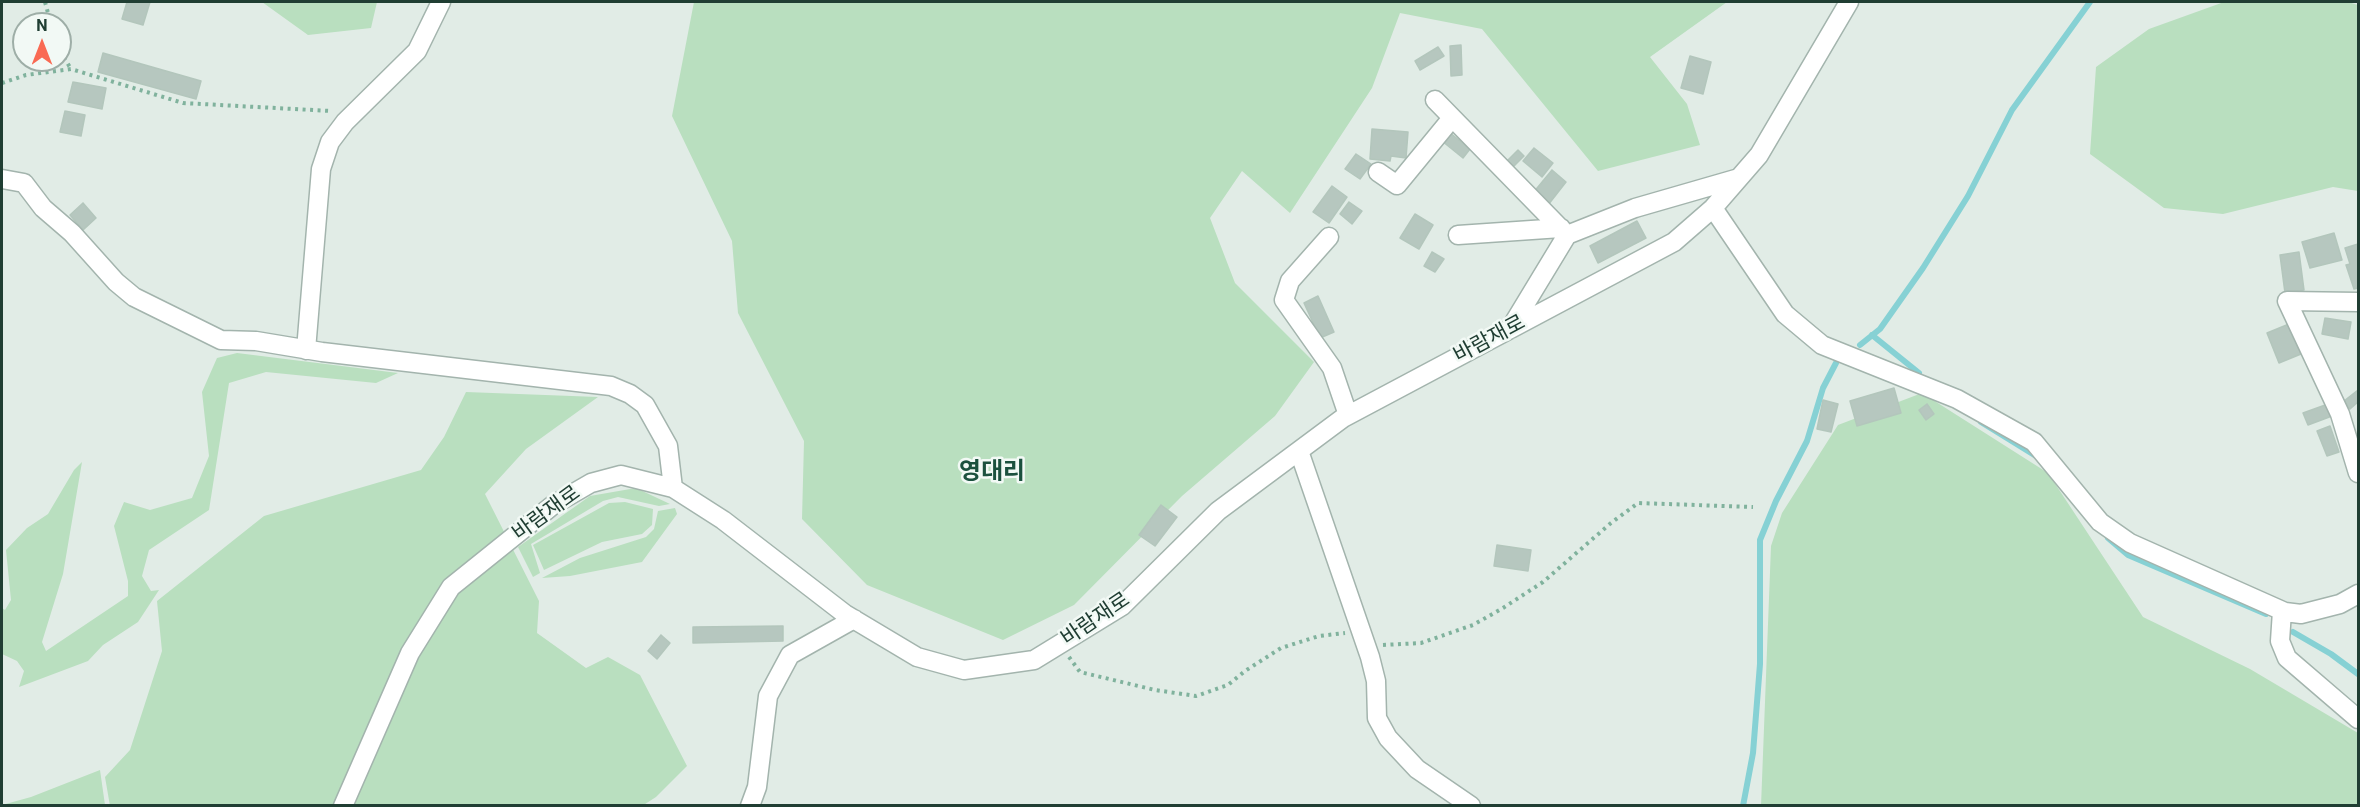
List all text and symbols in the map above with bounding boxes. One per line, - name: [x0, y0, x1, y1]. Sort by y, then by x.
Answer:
- north arrow: [12, 12, 72, 72]
- text: N: [36, 16, 48, 35]
- street label: 바람재로: [1450, 311, 1530, 369]
- district label: 영대리: [959, 459, 1025, 487]
- street label: 바람재로: [508, 481, 586, 547]
- street label: 바람재로: [1057, 588, 1135, 652]

